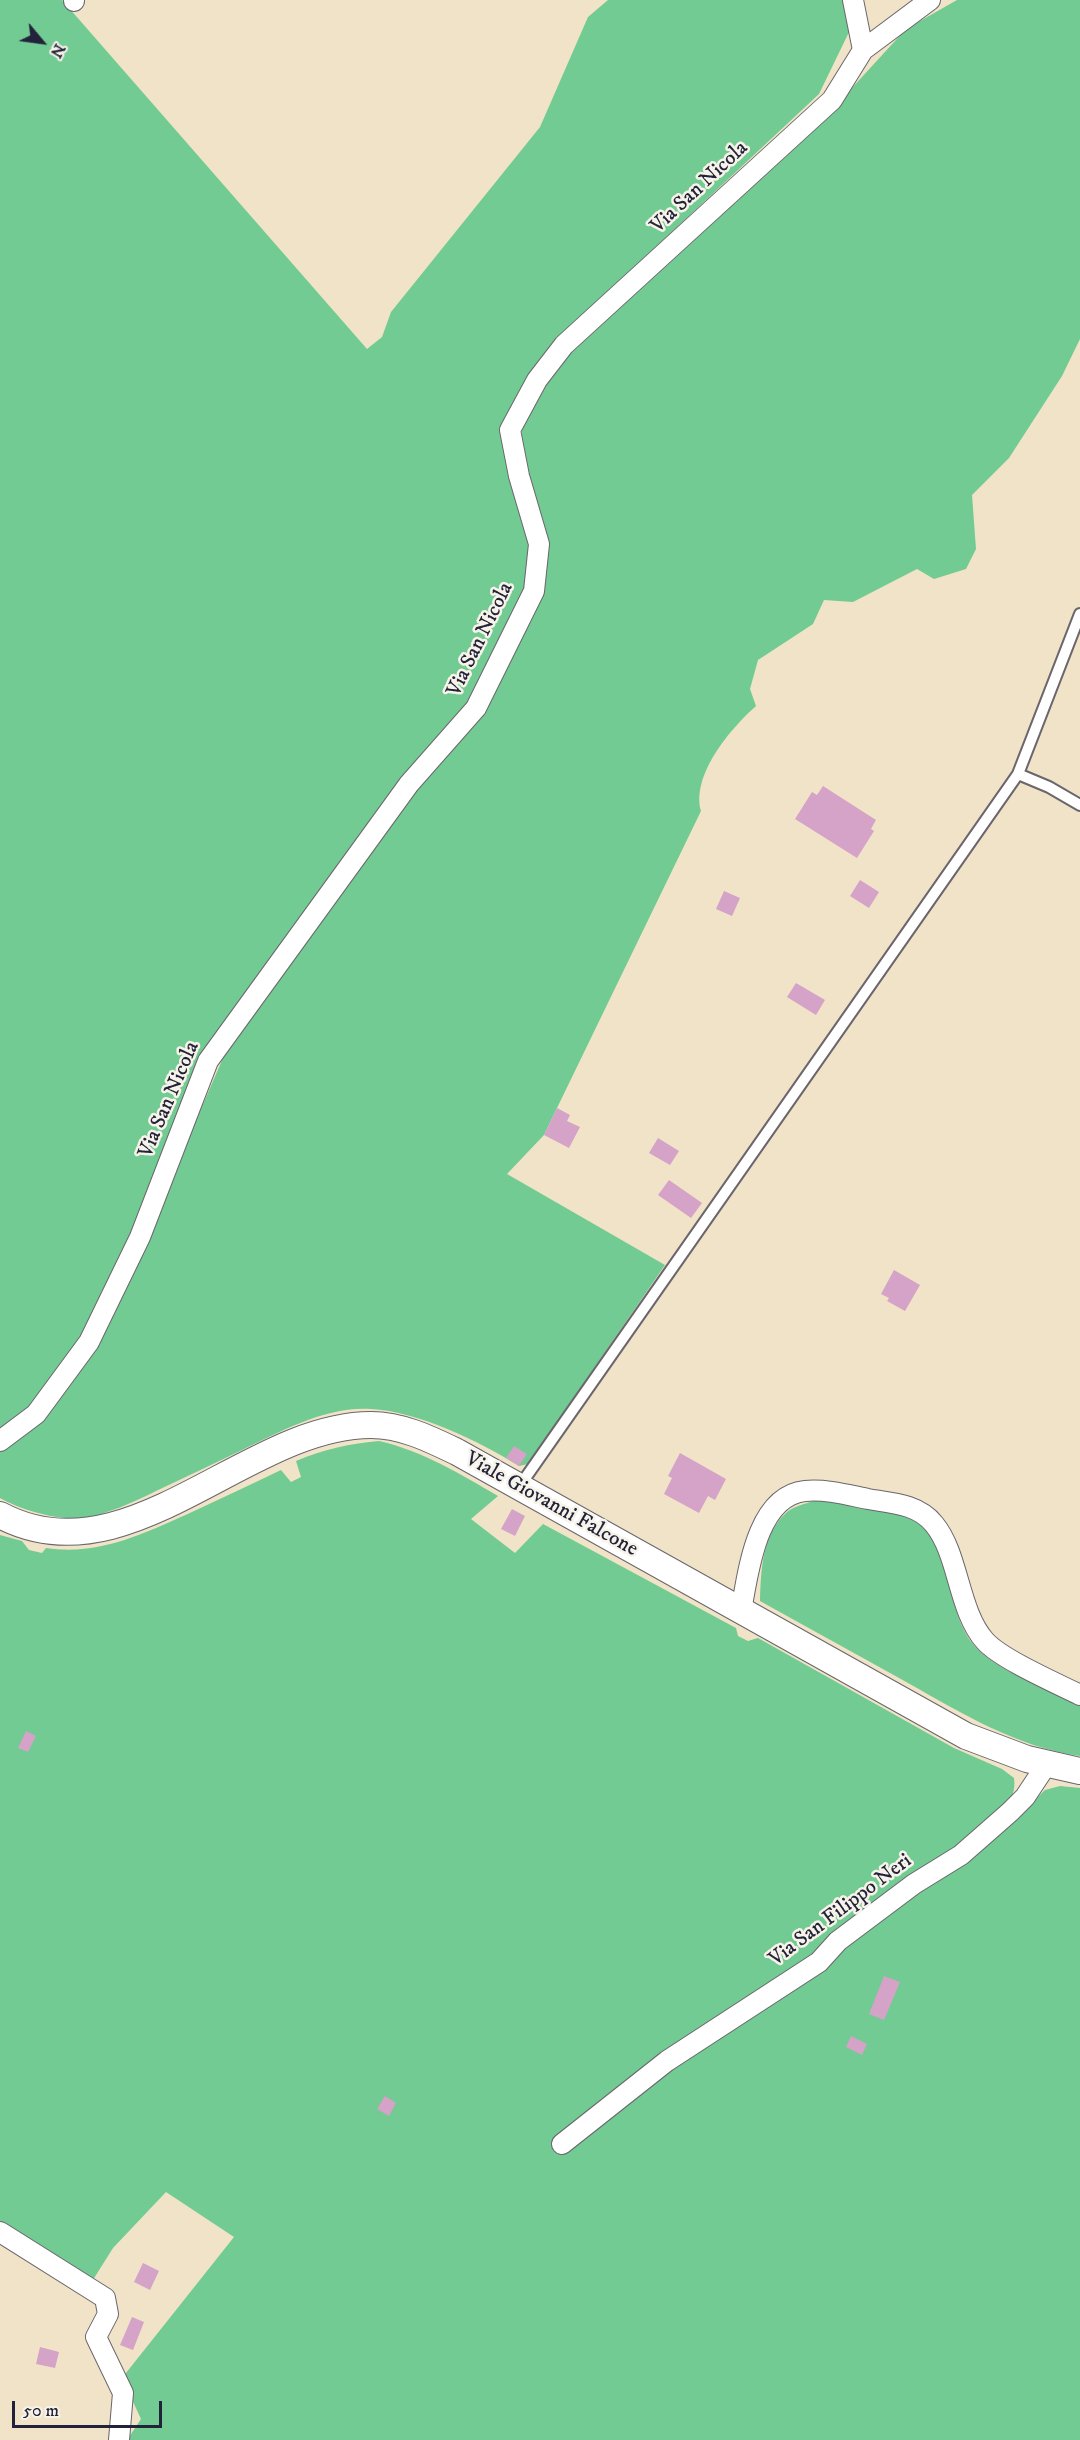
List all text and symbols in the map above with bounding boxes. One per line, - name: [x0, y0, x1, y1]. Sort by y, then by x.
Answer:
- north arrow: [12, 12, 72, 72]
- text: N: [46, 40, 70, 61]
- street label: Via San Nicola: [646, 137, 754, 239]
- street label: Via San Nicola: [443, 579, 519, 701]
- street label: Via San Nicola: [134, 1038, 206, 1162]
- street label: Viale Giovanni Falcone: [460, 1447, 642, 1563]
- street label: Via San Filippo Neri: [765, 1849, 917, 1973]
- scale bar: [15, 2389, 165, 2427]
- text: 50 m: [23, 2400, 59, 2422]

